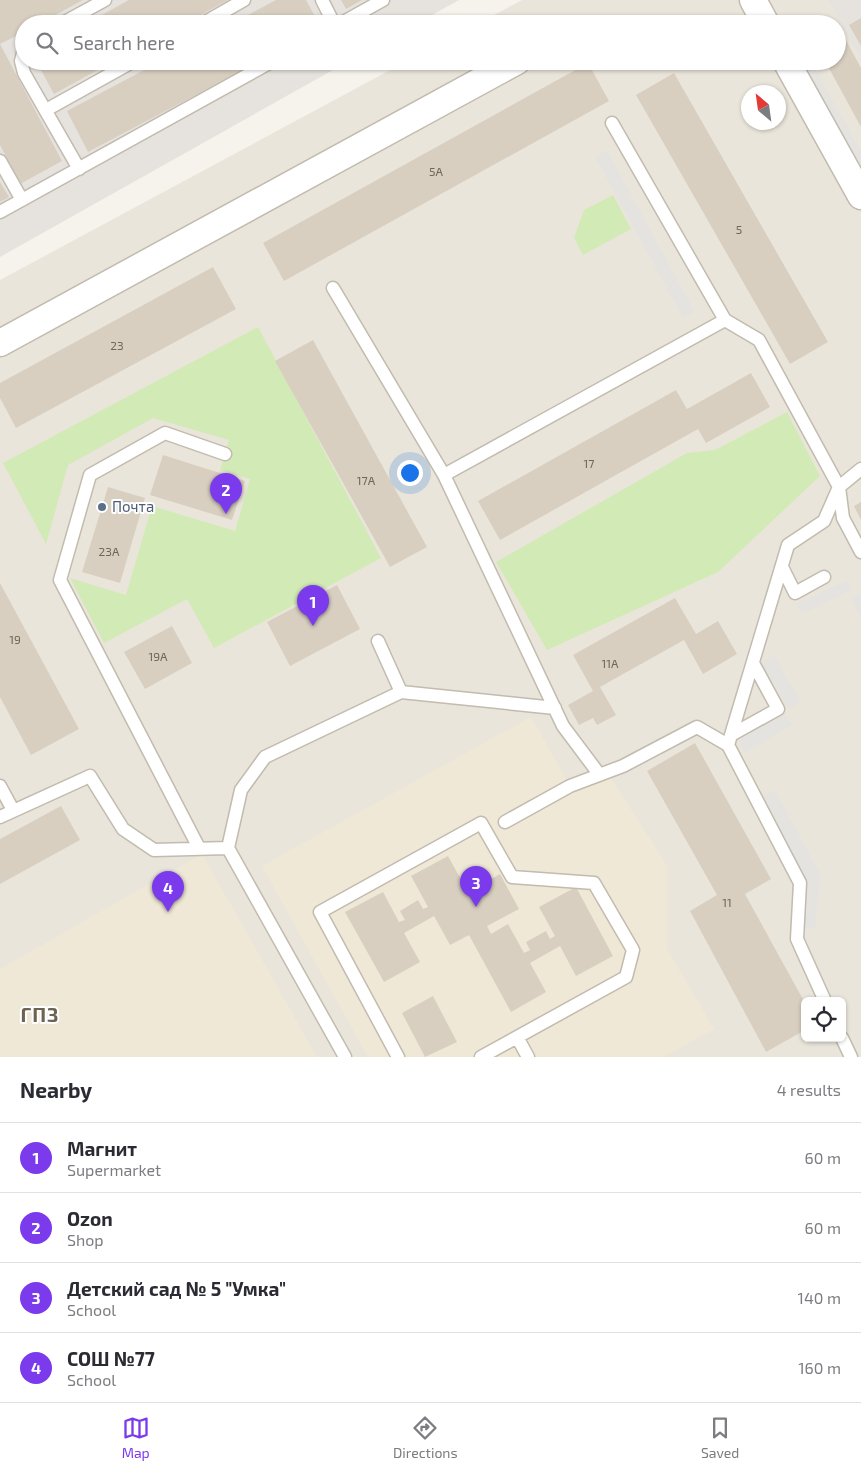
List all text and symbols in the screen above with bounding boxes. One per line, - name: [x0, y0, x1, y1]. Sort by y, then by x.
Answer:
- search box: [15, 15, 846, 70]
- icon: search: [33, 29, 61, 57]
- text: Search here: [73, 31, 175, 54]
- north arrow: [741, 85, 786, 130]
- house number: 5А: [429, 164, 443, 178]
- house number: 5: [736, 222, 742, 236]
- house number: 23: [110, 338, 124, 352]
- house number: 17: [584, 456, 594, 470]
- your location: [397, 460, 423, 486]
- pin: 2: [210, 473, 242, 514]
- house number: 17А: [357, 473, 376, 487]
- place label: Почта: [112, 497, 154, 515]
- marker: Почта: [96, 501, 108, 513]
- house number: 23А: [99, 544, 120, 558]
- pin: 1: [297, 585, 329, 626]
- house number: 19: [9, 632, 21, 646]
- house number: 19А: [148, 649, 168, 663]
- house number: 11А: [601, 656, 619, 670]
- pin: 3: [460, 866, 492, 907]
- pin: 4: [152, 871, 184, 912]
- house number: 11: [722, 895, 732, 909]
- map controls: [801, 997, 846, 1042]
- button: locate: [801, 997, 846, 1042]
- district label: ГПЗ: [21, 1002, 59, 1026]
- text: Nearby: [20, 1077, 92, 1102]
- text: 4 results: [777, 1080, 841, 1099]
- text: Магнит: [67, 1137, 137, 1160]
- text: 1: [33, 1148, 39, 1167]
- text: 60 m: [805, 1148, 841, 1167]
- text: Supermarket: [67, 1160, 161, 1179]
- text: Ozon: [67, 1207, 113, 1230]
- text: 2: [31, 1218, 41, 1237]
- text: 60 m: [805, 1218, 841, 1237]
- text: Shop: [67, 1230, 104, 1249]
- text: Детский сад № 5 "Умка": [67, 1277, 286, 1300]
- text: 3: [31, 1288, 41, 1307]
- text: 140 m: [798, 1288, 841, 1307]
- text: School: [67, 1300, 116, 1319]
- text: СОШ №77: [67, 1347, 155, 1370]
- text: 4: [31, 1358, 41, 1377]
- text: 160 m: [798, 1358, 841, 1377]
- text: School: [67, 1370, 116, 1389]
- tab: Map: [122, 1414, 150, 1461]
- tab: Directions: [393, 1414, 458, 1461]
- tab: Saved: [701, 1414, 739, 1461]

